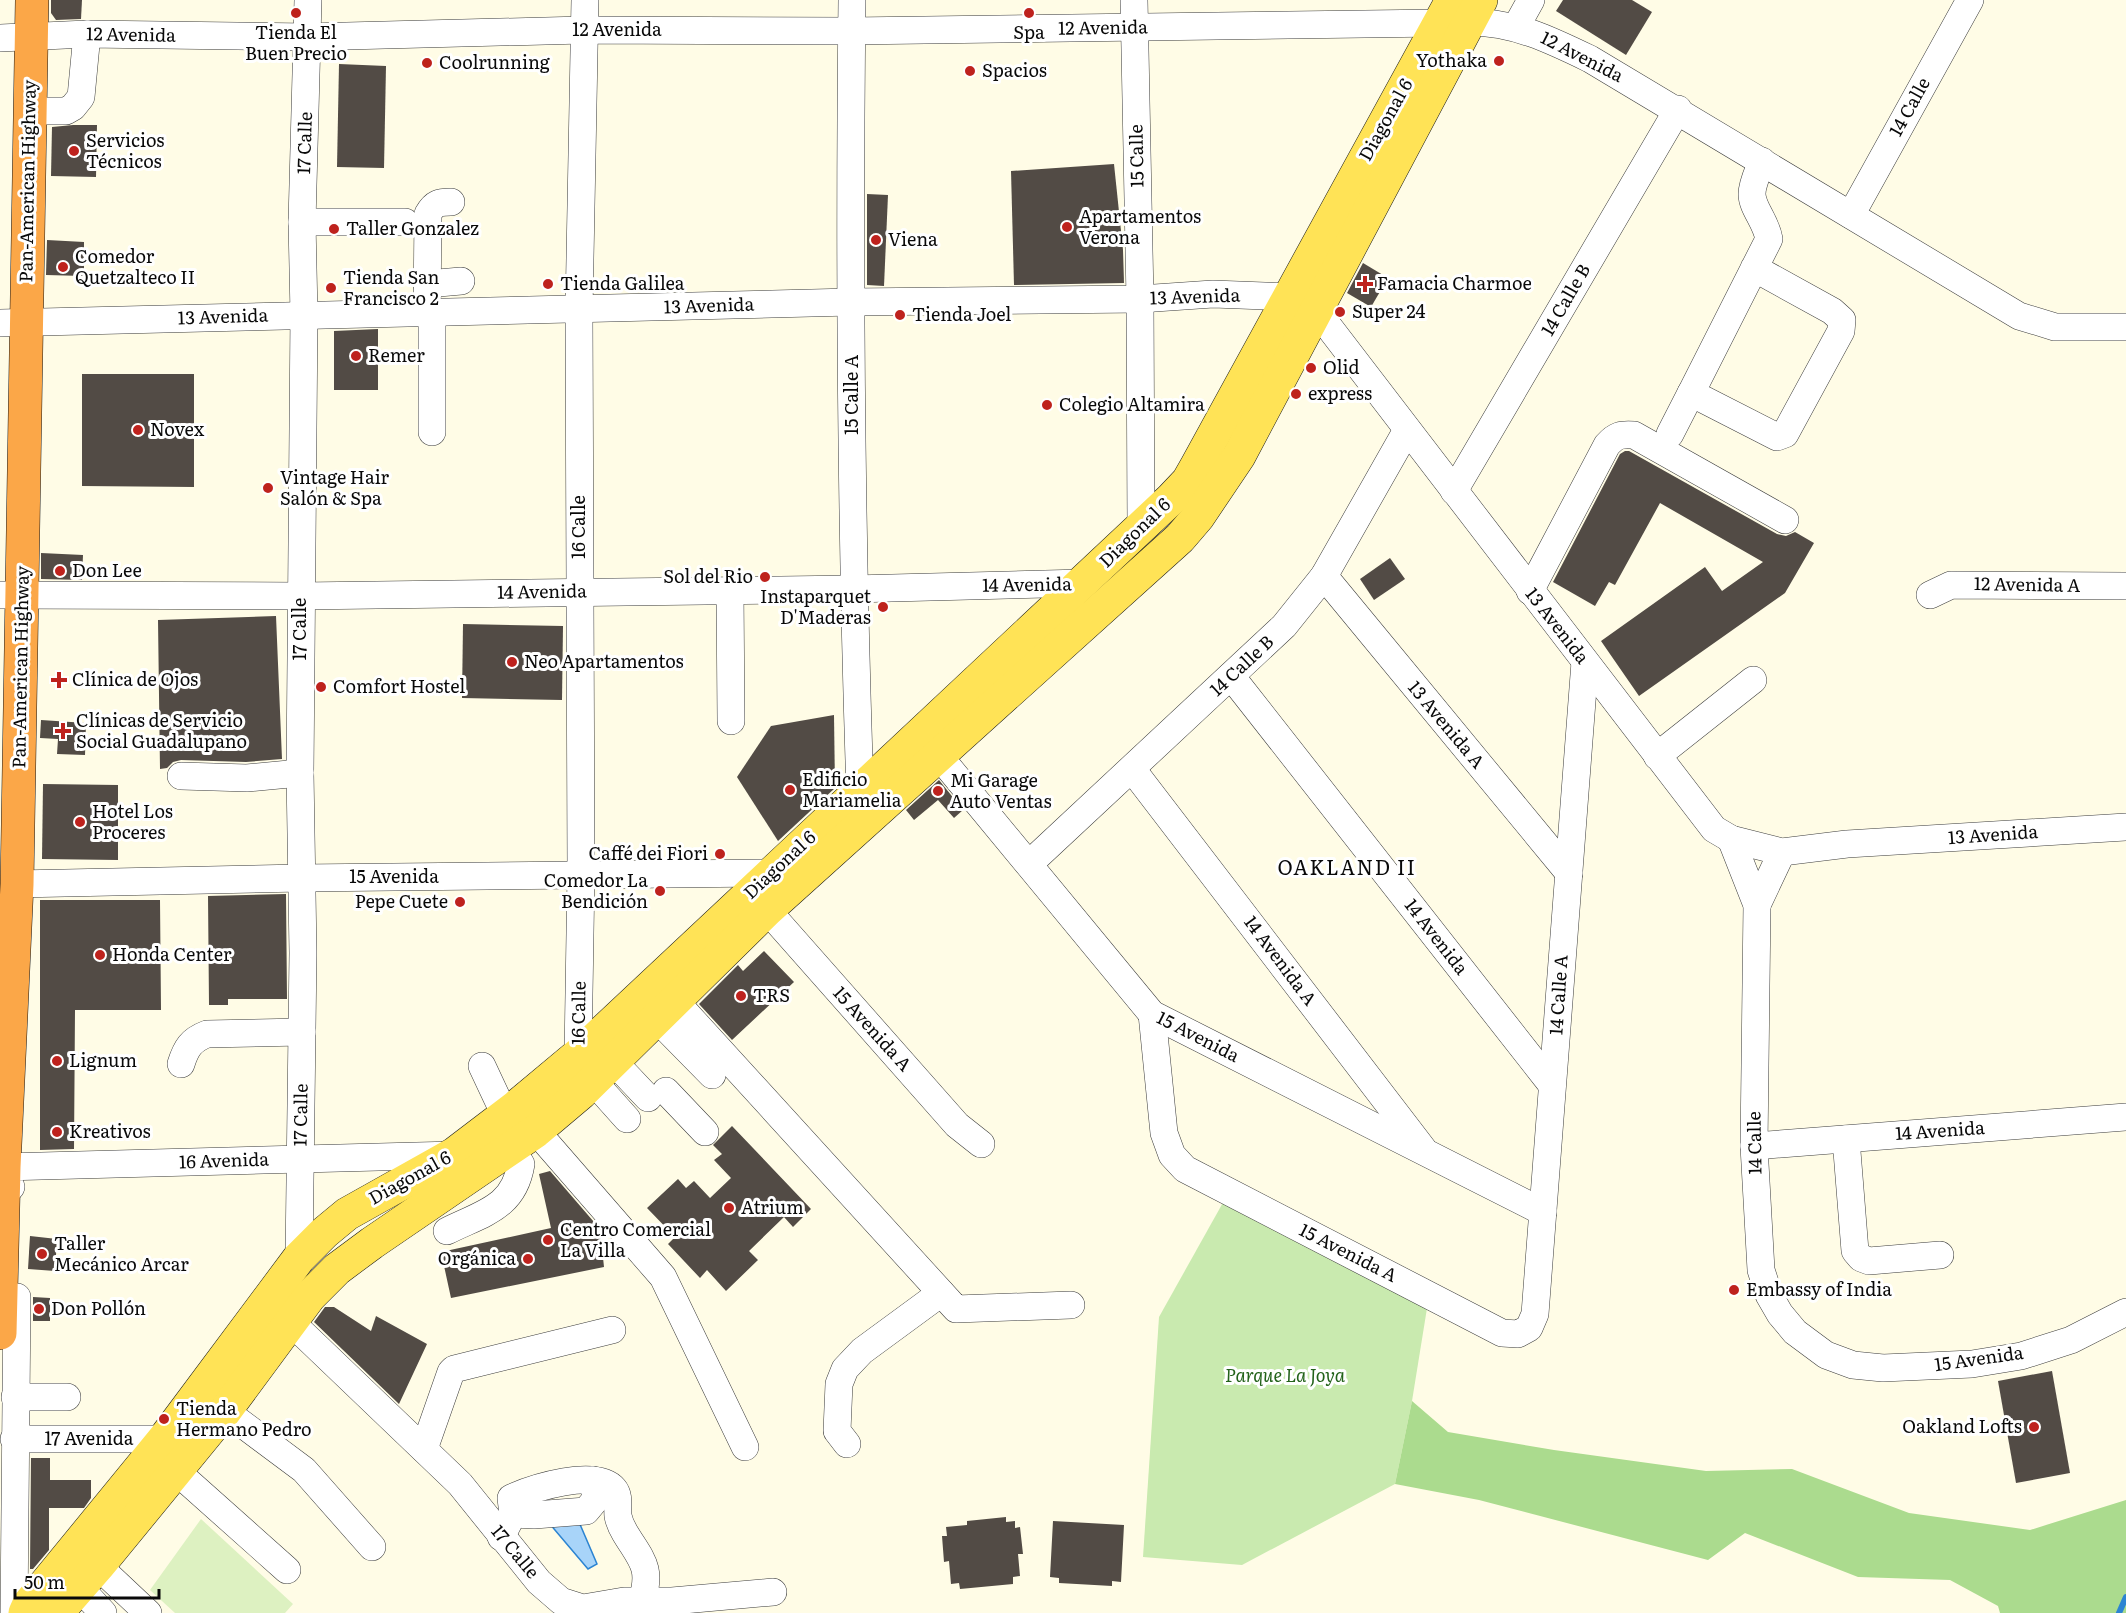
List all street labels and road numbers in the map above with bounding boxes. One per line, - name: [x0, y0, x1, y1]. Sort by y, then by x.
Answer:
- street label: 12 Avenida: [1058, 12, 1148, 41]
- street label: 12 Avenida: [572, 15, 662, 42]
- street label: 12 Avenida: [86, 19, 176, 48]
- street label: 12 Avenida: [1537, 23, 1629, 88]
- street label: 14 Calle: [1881, 72, 1936, 141]
- street label: Diagonal 6: [1351, 73, 1419, 165]
- street label: Pan-American Highway: [11, 79, 42, 282]
- street label: 17 Calle: [289, 111, 318, 175]
- street label: 15 Calle: [1121, 124, 1150, 188]
- street label: 14 Calle B: [1533, 258, 1596, 340]
- street label: 13 Avenida: [1149, 280, 1241, 311]
- street label: 13 Avenida: [663, 289, 755, 320]
- street label: 13 Avenida: [177, 300, 269, 331]
- street label: 15 Calle A: [837, 355, 864, 435]
- street label: Diagonal 6: [1092, 491, 1176, 573]
- street label: 16 Calle: [564, 495, 591, 559]
- street label: Pan-American Highway: [4, 565, 35, 768]
- street label: 14 Avenida: [982, 569, 1072, 598]
- street label: 12 Avenida A: [1974, 569, 2081, 598]
- street label: 14 Avenida: [497, 576, 587, 605]
- street label: 13 Avenida: [1520, 581, 1597, 669]
- street label: 17 Calle: [285, 598, 312, 660]
- street label: 14 Calle B: [1203, 628, 1279, 702]
- street label: 13 Avenida A: [1402, 674, 1492, 774]
- street label: 13 Avenida: [1947, 817, 2039, 850]
- street label: Diagonal 6: [737, 823, 821, 905]
- street label: 15 Avenida: [349, 862, 439, 889]
- street label: 14 Avenida: [1399, 892, 1476, 980]
- street label: 14 Avenida A: [1238, 909, 1324, 1011]
- street label: 14 Calle A: [1541, 954, 1574, 1036]
- street label: 15 Avenida A: [827, 979, 919, 1077]
- street label: 16 Calle: [563, 981, 592, 1045]
- street label: 15 Avenida: [1153, 1003, 1245, 1068]
- street label: 17 Calle: [285, 1083, 314, 1147]
- street label: 14 Calle: [1739, 1111, 1768, 1175]
- street label: 14 Avenida: [1894, 1113, 1986, 1146]
- street label: Diagonal 6: [363, 1143, 456, 1210]
- street label: 16 Avenida: [178, 1144, 270, 1175]
- street label: 15 Avenida A: [1295, 1215, 1402, 1288]
- street label: 15 Avenida: [1933, 1338, 2025, 1377]
- street label: 17 Avenida: [44, 1424, 134, 1451]
- street label: 17 Calle: [486, 1518, 547, 1584]

